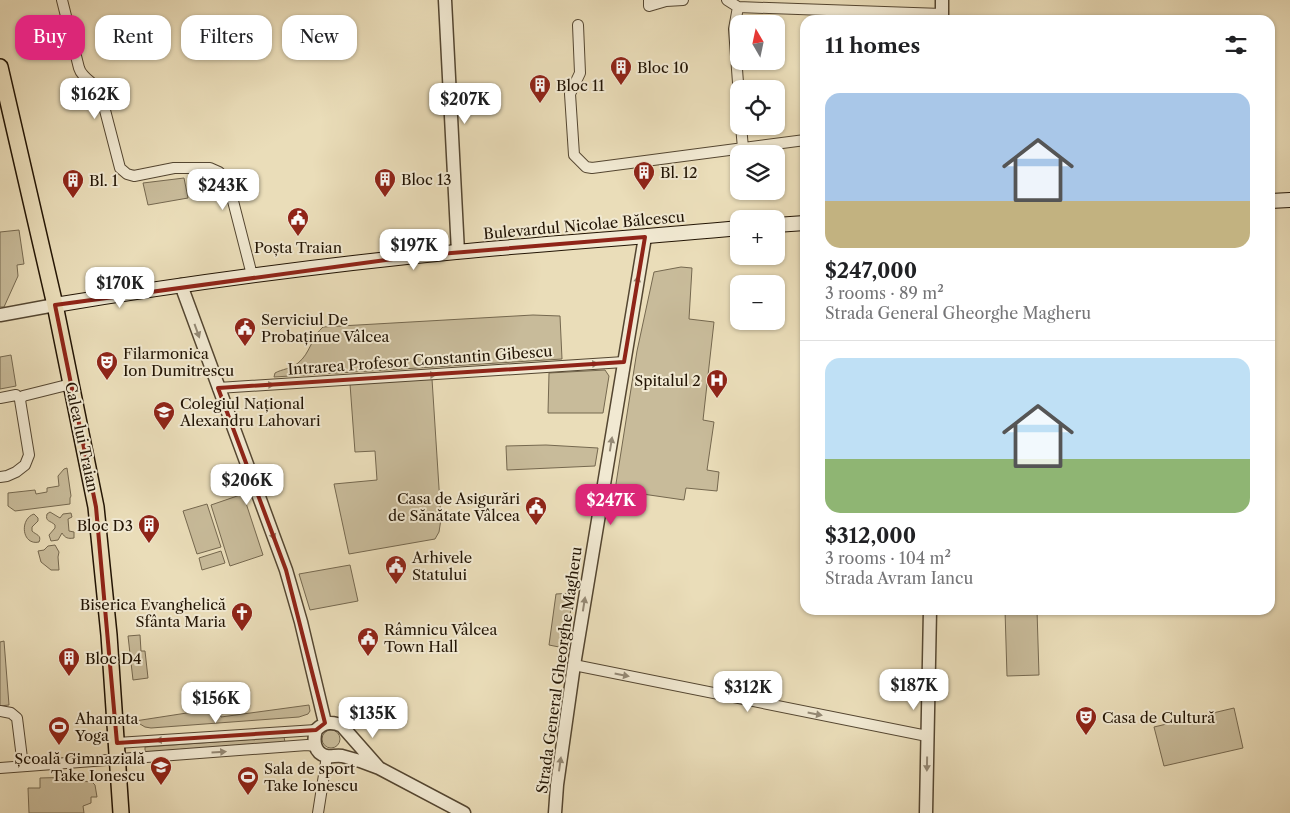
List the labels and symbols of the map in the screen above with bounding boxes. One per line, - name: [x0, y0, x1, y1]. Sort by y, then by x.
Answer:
- north arrow: [730, 15, 785, 70]
- building icon: Bloc 10: [609, 55, 633, 86]
- place label: Bloc 10: [637, 58, 689, 77]
- building icon: Bloc 11: [528, 73, 552, 104]
- place label: Bloc 11: [556, 76, 605, 95]
- pin: $162K: [60, 78, 130, 120]
- pin: $207K: [430, 82, 500, 125]
- building icon: Bl. 12: [632, 160, 656, 191]
- place label: Bl. 12: [660, 163, 698, 182]
- building icon: Bloc 13: [373, 167, 397, 198]
- building icon: Bl. 1: [61, 168, 85, 199]
- pin: $243K: [188, 168, 258, 211]
- place label: Bloc 13: [401, 170, 451, 189]
- place label: Bl. 1: [89, 171, 119, 190]
- public building icon: Poșta Traian: [286, 206, 310, 237]
- street label: Bulevardul Nicolae Bălcescu: [482, 207, 686, 243]
- pin: $197K: [379, 228, 449, 271]
- place label: Poșta Traian: [254, 238, 343, 257]
- pin: $170K: [85, 266, 155, 309]
- one-way arrow: [634, 275, 642, 291]
- place label: Serviciul De Probaținue Vâlcea: [261, 310, 390, 346]
- public building icon: Serviciul De Probaținue Vâlcea: [233, 316, 257, 347]
- one-way arrow: [194, 324, 201, 339]
- street label: Intrarea Profesor Constantin Gibescu: [287, 341, 553, 379]
- place label: Filarmonica Ion Dumitrescu: [123, 344, 234, 380]
- theatre icon: Filarmonica Ion Dumitrescu: [95, 350, 119, 381]
- one-way arrow: [583, 360, 599, 368]
- hospital icon: Spitalul 2: [705, 368, 729, 399]
- one-way arrow: [421, 370, 437, 378]
- place label: Spitalul 2: [634, 371, 701, 390]
- street label: Calea lui Traian: [61, 380, 103, 494]
- one-way arrow: [259, 380, 275, 388]
- place label: Colegiul Național Alexandru Lahovari: [179, 394, 321, 430]
- school or university icon: Colegiul Național Alexandru Lahovari: [152, 400, 176, 431]
- one-way arrow: [607, 435, 615, 451]
- pin: $206K: [212, 464, 282, 506]
- pin: $247K: [576, 484, 646, 526]
- place label: Casa de Asigurări de Sănătate Vâlcea: [388, 489, 520, 525]
- public building icon: Casa de Asigurări de Sănătate Vâlcea: [524, 495, 548, 526]
- building icon: Bloc D3: [137, 513, 161, 544]
- place label: Bloc D3: [77, 516, 133, 535]
- one-way arrow: [268, 526, 276, 541]
- street label: Strada General Gheorghe Magheru: [532, 545, 586, 795]
- place label: Arhivele Statului: [411, 548, 472, 584]
- public building icon: Arhivele Statului: [384, 554, 408, 585]
- place label: Biserica Evanghelică Sfânta Maria: [80, 595, 226, 631]
- one-way arrow: [581, 595, 589, 611]
- church icon: Biserica Evanghelică Sfânta Maria: [230, 601, 254, 632]
- place label: Râmnicu Vâlcea Town Hall: [384, 620, 497, 656]
- public building icon: Râmnicu Vâlcea Town Hall: [356, 626, 380, 657]
- building icon: Bloc D4: [57, 646, 81, 677]
- place label: Bloc D4: [85, 649, 142, 668]
- pin: $187K: [879, 668, 949, 711]
- pin: $312K: [713, 670, 783, 713]
- one-way arrow: [614, 671, 630, 679]
- pin: $156K: [181, 682, 251, 724]
- pin: $135K: [338, 696, 408, 739]
- theatre icon: Casa de Cultură: [1074, 705, 1098, 736]
- place label: Casa de Cultură: [1102, 708, 1215, 727]
- place label: Ahamata Yoga: [74, 709, 139, 745]
- one-way arrow: [808, 710, 824, 718]
- sports icon: Ahamata Yoga: [47, 715, 71, 746]
- one-way arrow: [155, 737, 171, 745]
- one-way arrow: [211, 747, 227, 755]
- place label: Școală Gimnazială Take Ionescu: [14, 749, 145, 785]
- school or university icon: Școală Gimnazială Take Ionescu: [149, 755, 173, 786]
- one-way arrow: [556, 756, 564, 772]
- one-way arrow: [922, 756, 930, 772]
- place label: Sala de sport Take Ionescu: [264, 759, 358, 795]
- sports icon: Sala de sport Take Ionescu: [236, 765, 260, 796]

